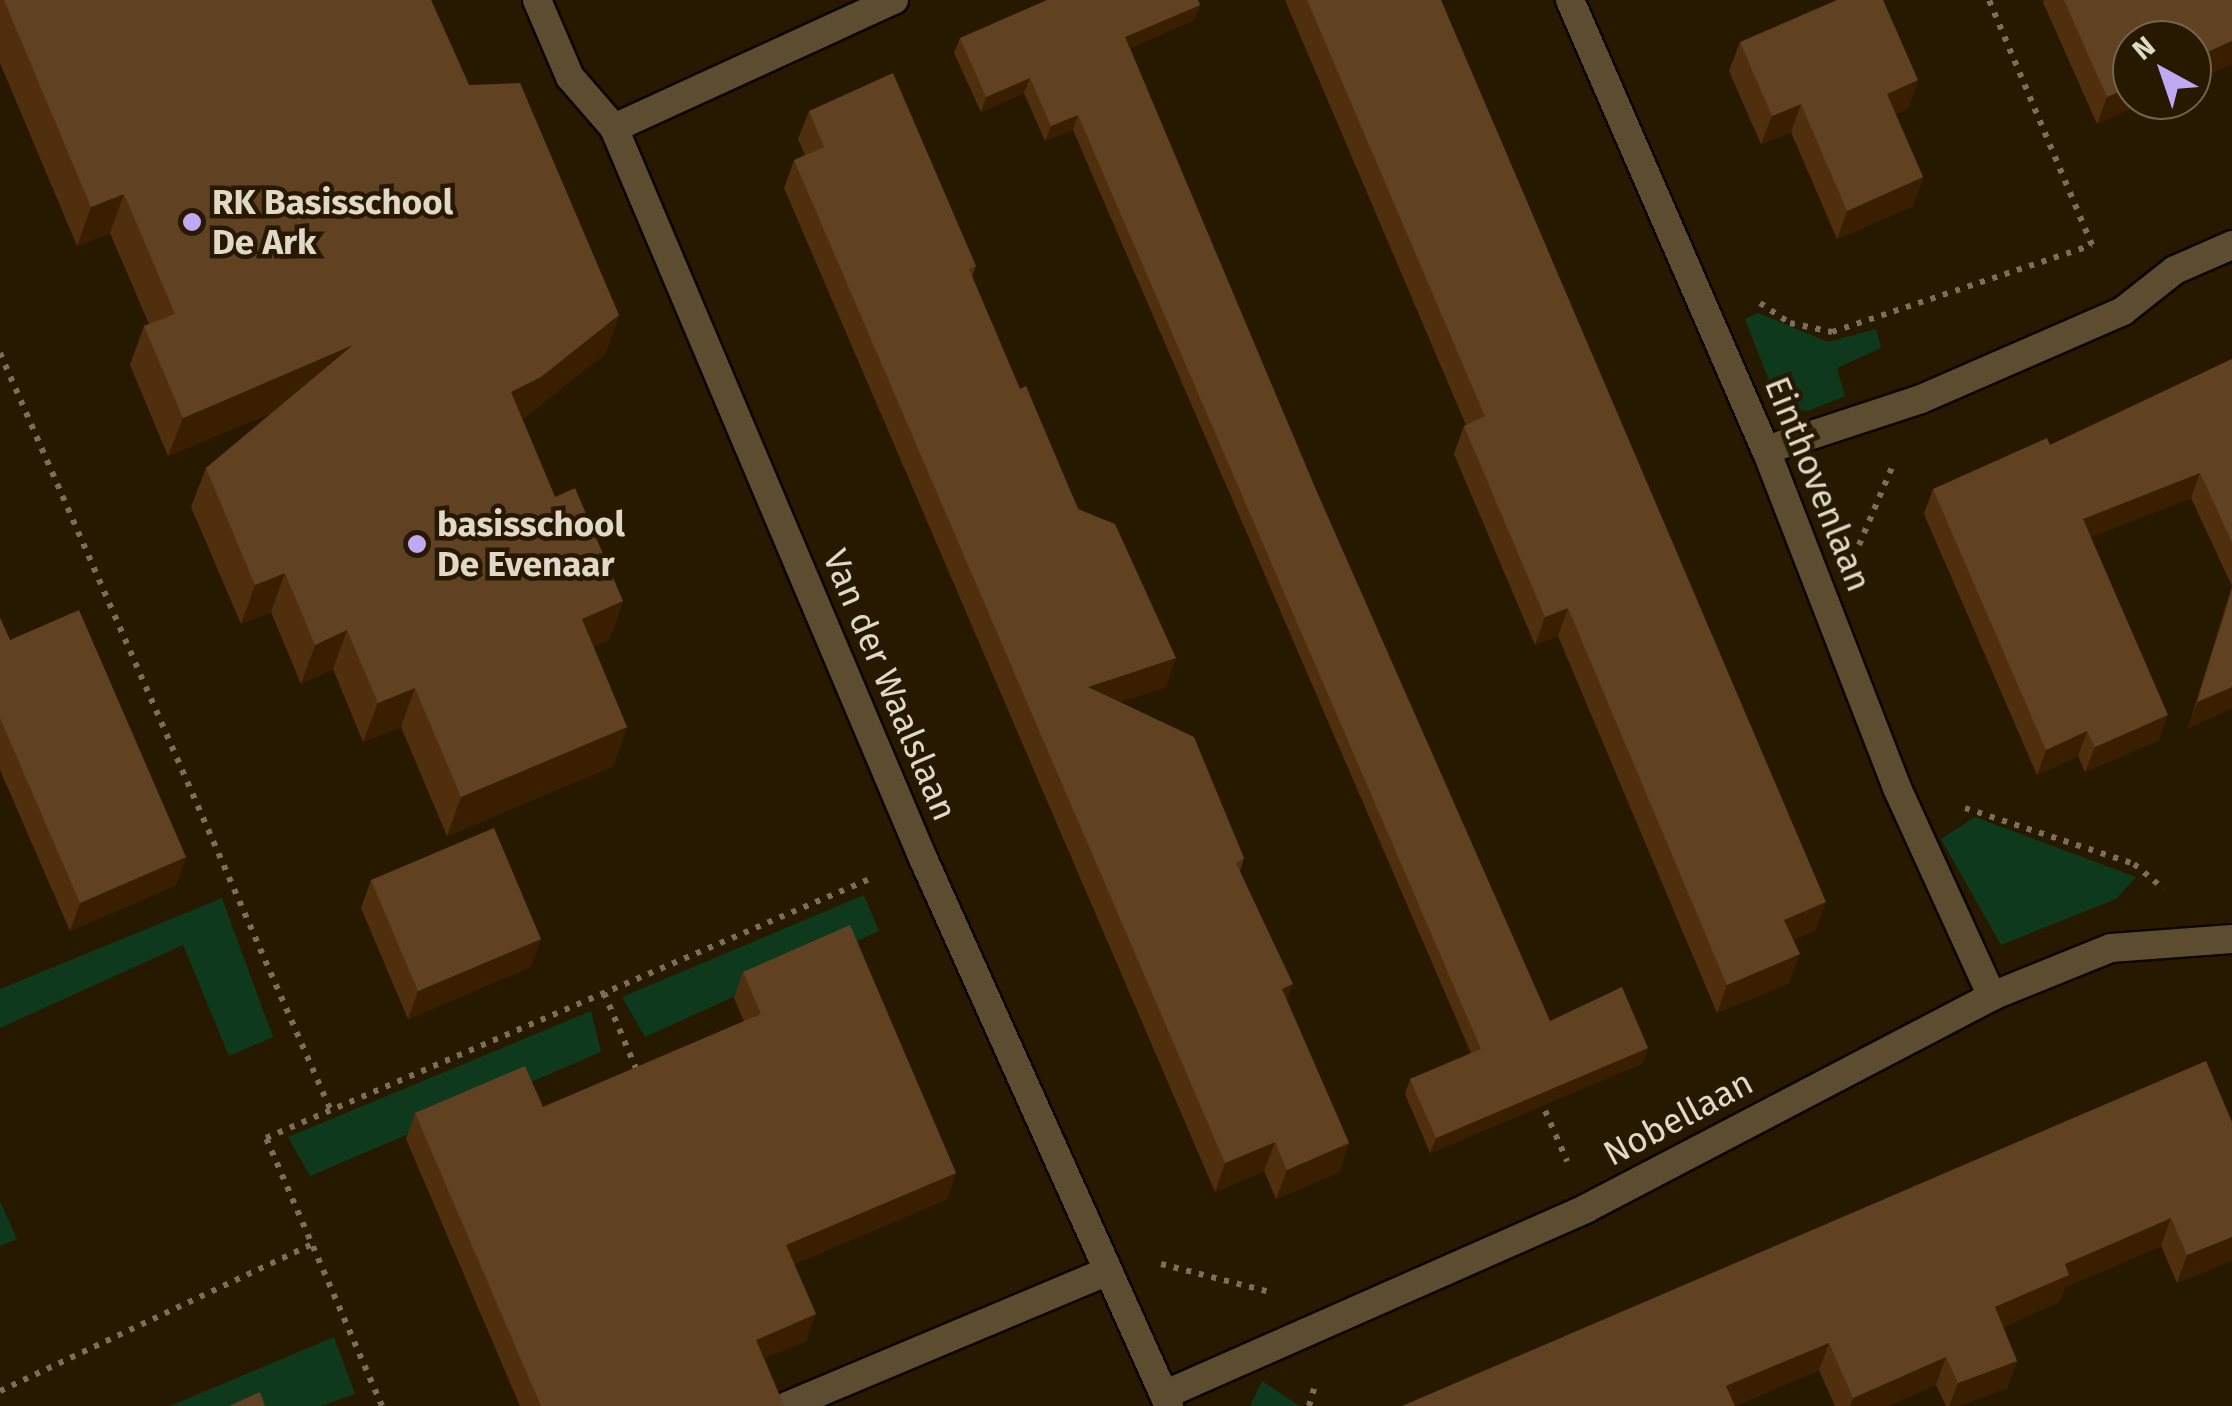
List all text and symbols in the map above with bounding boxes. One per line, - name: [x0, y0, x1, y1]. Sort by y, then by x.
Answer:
- north arrow: [2112, 20, 2212, 120]
- text: N: [2126, 30, 2161, 67]
- place label: RK Basisschool De Ark: [212, 181, 453, 263]
- marker: RK Basisschool De Ark: [181, 211, 203, 233]
- street label: Einthovenlaan: [1756, 371, 1880, 597]
- place label: basisschool De Evenaar: [437, 503, 625, 585]
- marker: basisschool De Evenaar: [406, 533, 428, 555]
- street label: Van der Waalslaan: [814, 543, 966, 827]
- street label: Nobellaan: [1596, 1061, 1760, 1175]

